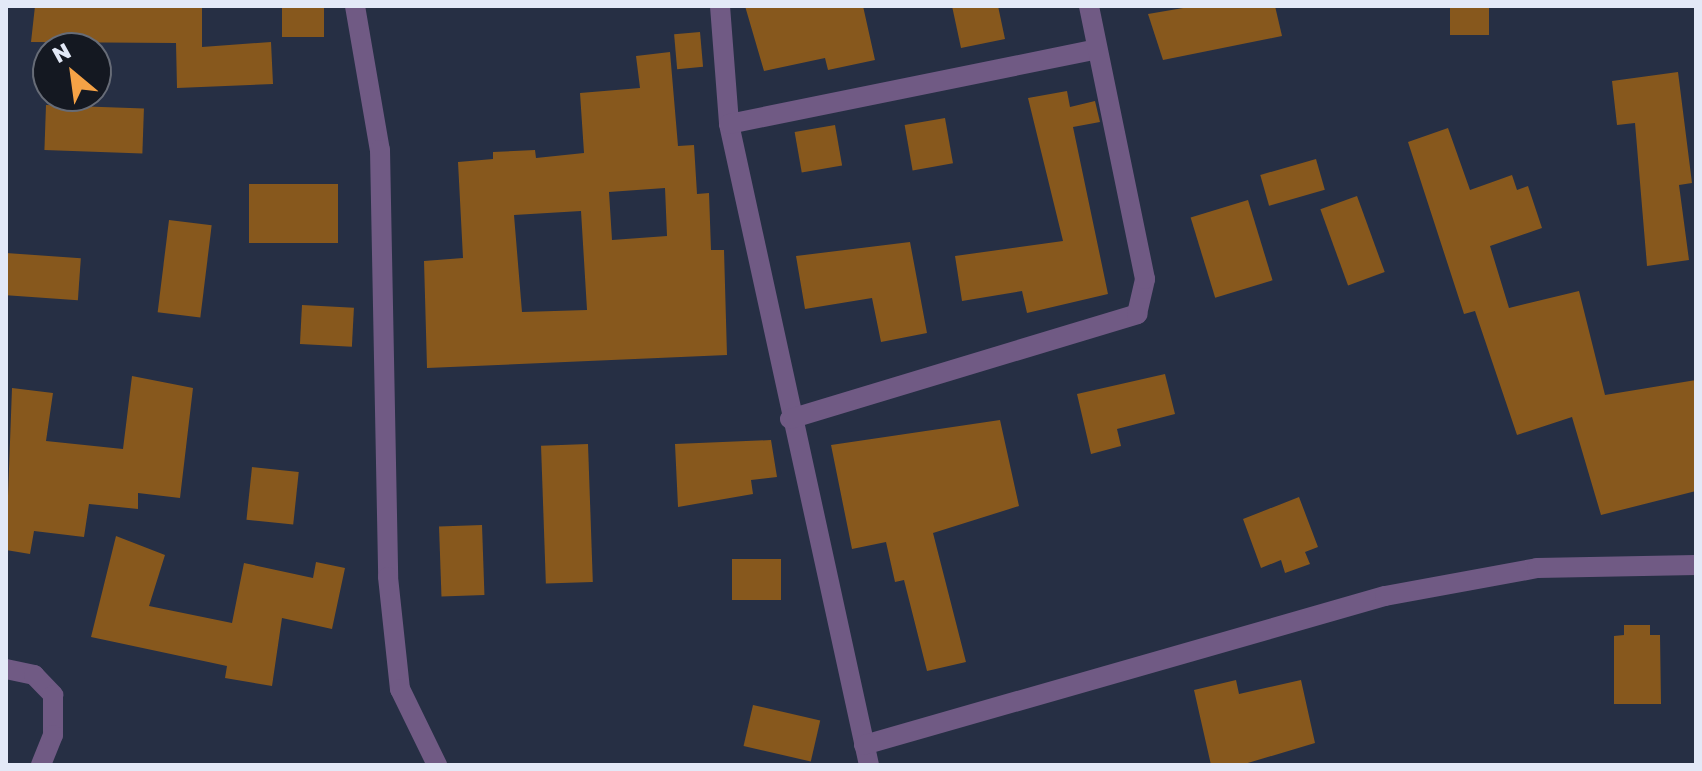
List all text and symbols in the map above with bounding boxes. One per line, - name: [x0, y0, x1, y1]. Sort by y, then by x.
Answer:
- north arrow: [32, 32, 112, 112]
- text: N: [47, 36, 75, 68]

